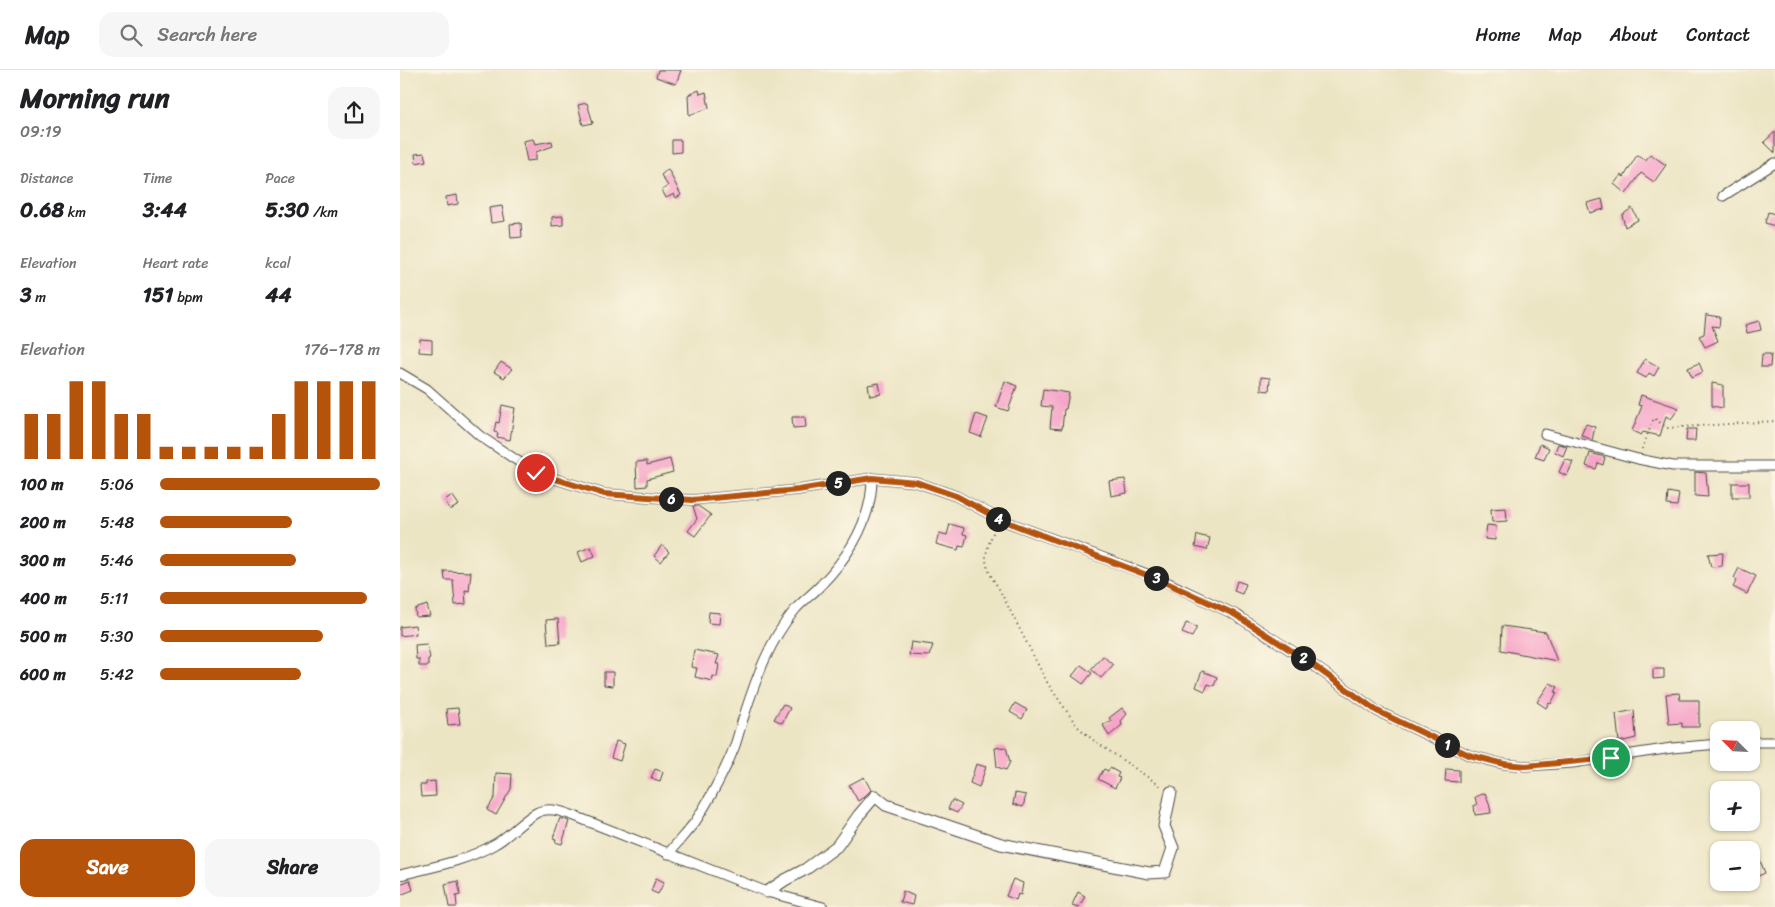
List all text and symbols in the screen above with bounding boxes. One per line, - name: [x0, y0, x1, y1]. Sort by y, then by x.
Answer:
- search box: [99, 12, 449, 57]
- text: Map: [25, 14, 69, 56]
- text: Search here: [157, 18, 257, 51]
- text: Home: [1476, 19, 1521, 51]
- text: Map: [1549, 19, 1582, 51]
- text: About: [1610, 19, 1658, 51]
- text: Contact: [1686, 19, 1750, 51]
- icon: search: [117, 21, 145, 49]
- text: Morning run: [20, 73, 170, 122]
- button: share: [328, 87, 380, 139]
- text: 09:19: [20, 117, 61, 146]
- text: Distance: [20, 166, 73, 191]
- text: Time: [143, 166, 172, 191]
- text: Pace: [265, 166, 295, 191]
- text: 0.68: [20, 191, 64, 229]
- text: 3:44: [143, 191, 187, 229]
- text: 5:30: [265, 191, 309, 229]
- text: km: [64, 200, 86, 225]
- text: /km: [309, 200, 338, 225]
- text: Elevation: [20, 251, 77, 276]
- text: Heart rate: [143, 251, 208, 276]
- text: kcal: [265, 251, 291, 276]
- text: 3: [20, 276, 32, 314]
- text: 151: [143, 276, 174, 314]
- text: 44: [265, 276, 292, 314]
- text: m: [32, 285, 46, 310]
- text: bpm: [174, 285, 203, 310]
- text: Elevation: [20, 335, 85, 364]
- text: 176–178 m: [304, 335, 380, 364]
- pin: [515, 452, 557, 494]
- icon: check: [522, 459, 550, 487]
- text: 100 m: [20, 470, 64, 499]
- text: 5:06: [100, 470, 134, 499]
- pin: 5: [826, 470, 850, 496]
- text: 5: [834, 471, 843, 496]
- pin: 6: [658, 486, 684, 512]
- text: 6: [668, 487, 675, 512]
- pin: 4: [986, 506, 1010, 532]
- text: 4: [994, 507, 1003, 532]
- text: 200 m: [20, 508, 66, 537]
- text: 5:48: [100, 508, 134, 537]
- text: 300 m: [20, 546, 65, 575]
- text: 5:46: [100, 546, 134, 575]
- pin: 3: [1144, 566, 1168, 590]
- text: 3: [1153, 566, 1160, 591]
- text: 400 m: [20, 584, 67, 613]
- text: 5:11: [100, 584, 128, 613]
- text: 500 m: [20, 622, 66, 651]
- text: 5:30: [100, 622, 134, 651]
- pin: 2: [1290, 646, 1316, 670]
- text: 2: [1299, 646, 1308, 671]
- text: 600 m: [20, 660, 66, 689]
- text: 5:42: [100, 660, 134, 689]
- north arrow: [1710, 721, 1760, 771]
- map controls: [1710, 721, 1760, 891]
- pin: 1: [1434, 732, 1460, 758]
- text: 1: [1444, 733, 1451, 758]
- pin: [1590, 737, 1632, 779]
- icon: arrive: [1597, 744, 1625, 772]
- button: +: [1710, 781, 1760, 831]
- button: Save: [20, 839, 195, 897]
- button: Share: [205, 839, 380, 897]
- button: −: [1710, 841, 1760, 891]

